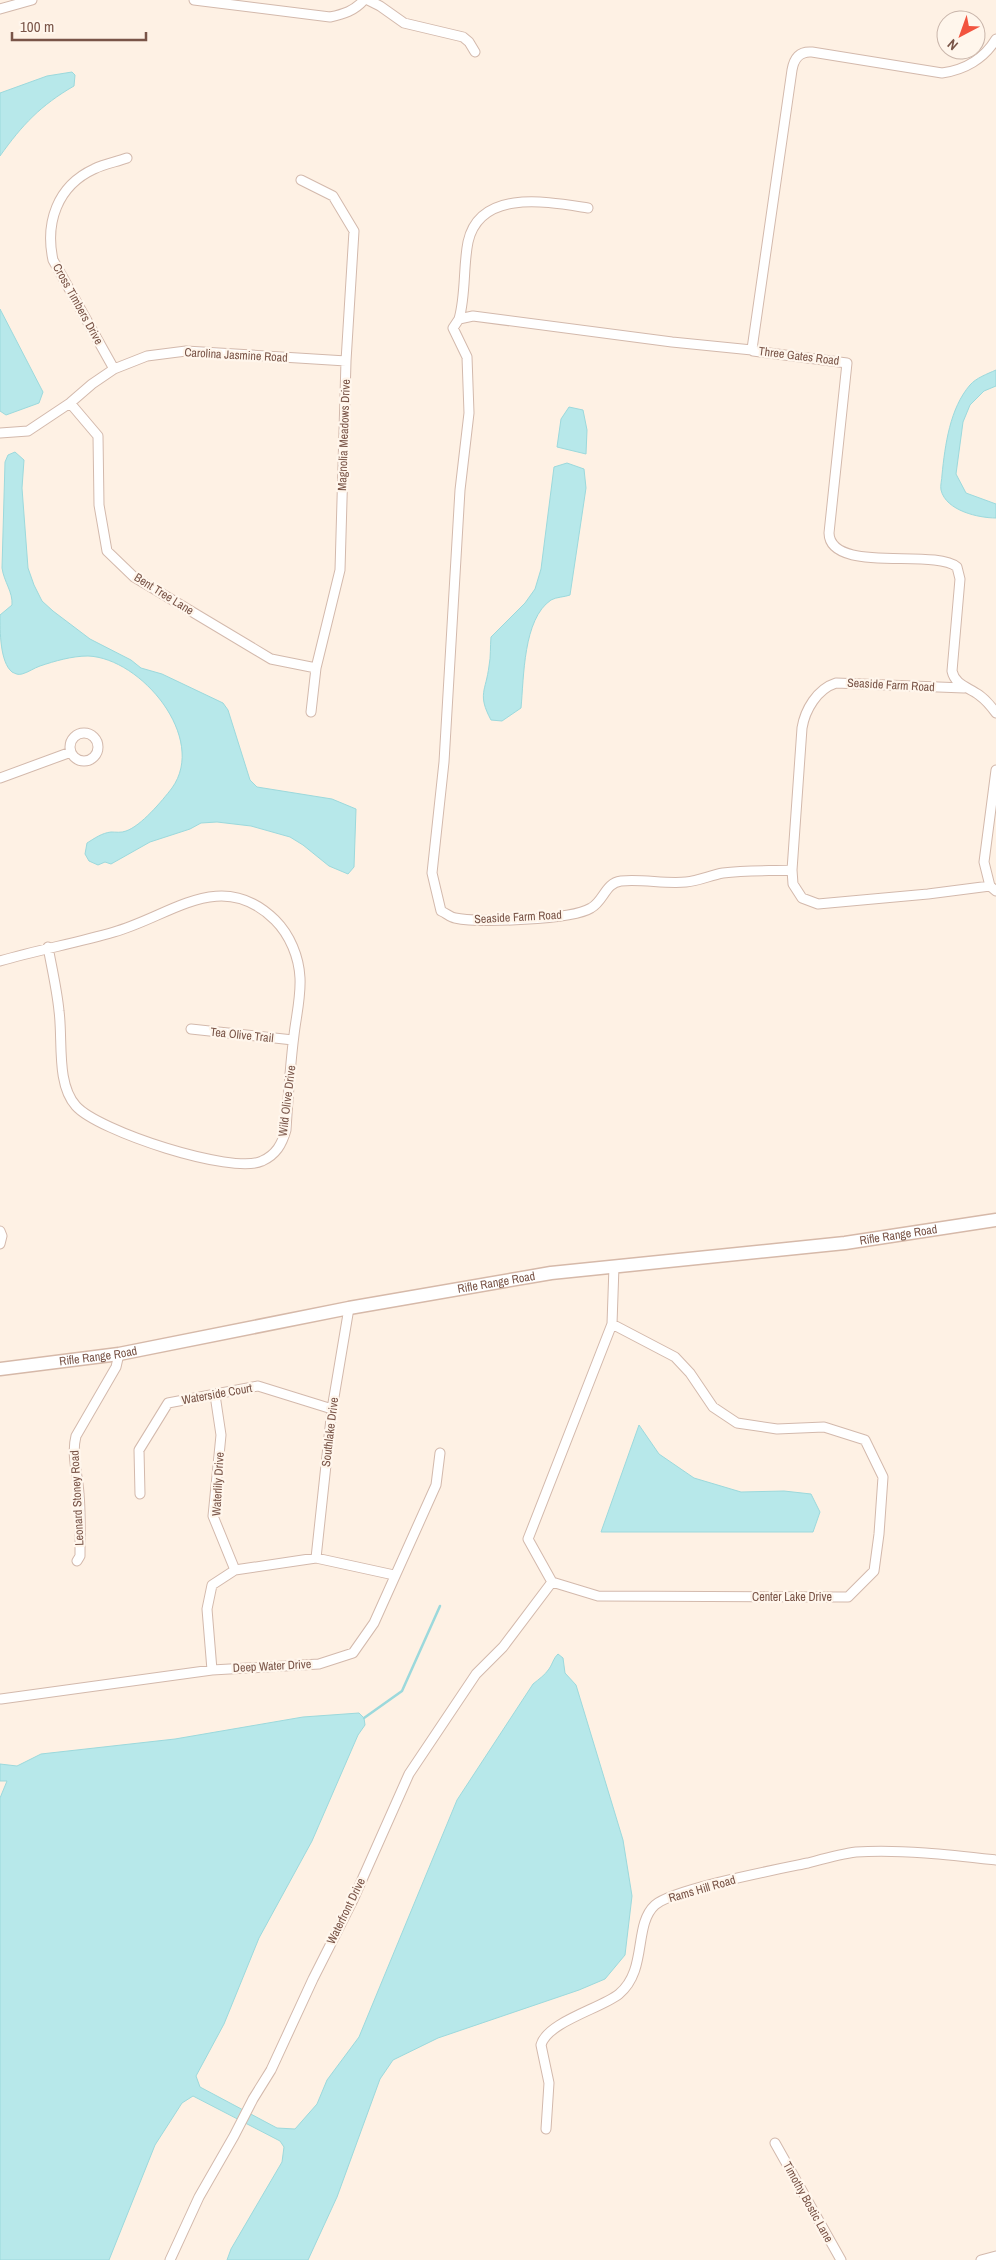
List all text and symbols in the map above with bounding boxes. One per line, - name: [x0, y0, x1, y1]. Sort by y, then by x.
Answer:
- scale bar: [12, 10, 146, 42]
- north arrow: [936, 10, 986, 60]
- text: 100 m: [20, 16, 54, 37]
- text: N: [943, 35, 962, 54]
- street label: Cross Timbers Drive: [49, 261, 107, 347]
- street label: Three Gates Road: [758, 343, 840, 369]
- street label: Carolina Jasmine Road: [184, 344, 288, 366]
- street label: Magnolia Meadows Drive: [334, 379, 354, 491]
- street label: Bent Tree Lane: [131, 569, 197, 619]
- street label: Seaside Farm Road: [847, 675, 935, 695]
- street label: Seaside Farm Road: [474, 907, 562, 927]
- street label: Tea Olive Trail: [210, 1024, 274, 1046]
- street label: Wild Olive Drive: [275, 1064, 299, 1138]
- street label: Rifle Range Road: [858, 1221, 938, 1249]
- street label: Rifle Range Road: [456, 1268, 536, 1297]
- street label: Rifle Range Road: [58, 1343, 138, 1369]
- street label: Waterside Court: [181, 1380, 254, 1408]
- street label: Southlake Drive: [318, 1396, 342, 1468]
- street label: Leonard Stoney Road: [67, 1450, 87, 1546]
- street label: Waterlily Drive: [208, 1452, 228, 1516]
- street label: Center Lake Drive: [752, 1589, 832, 1605]
- street label: Deep Water Drive: [232, 1656, 312, 1676]
- street label: Rams Hill Road: [667, 1872, 737, 1906]
- street label: Waterfront Drive: [323, 1875, 369, 1947]
- street label: Timothy Bostic Lane: [779, 2159, 837, 2245]

